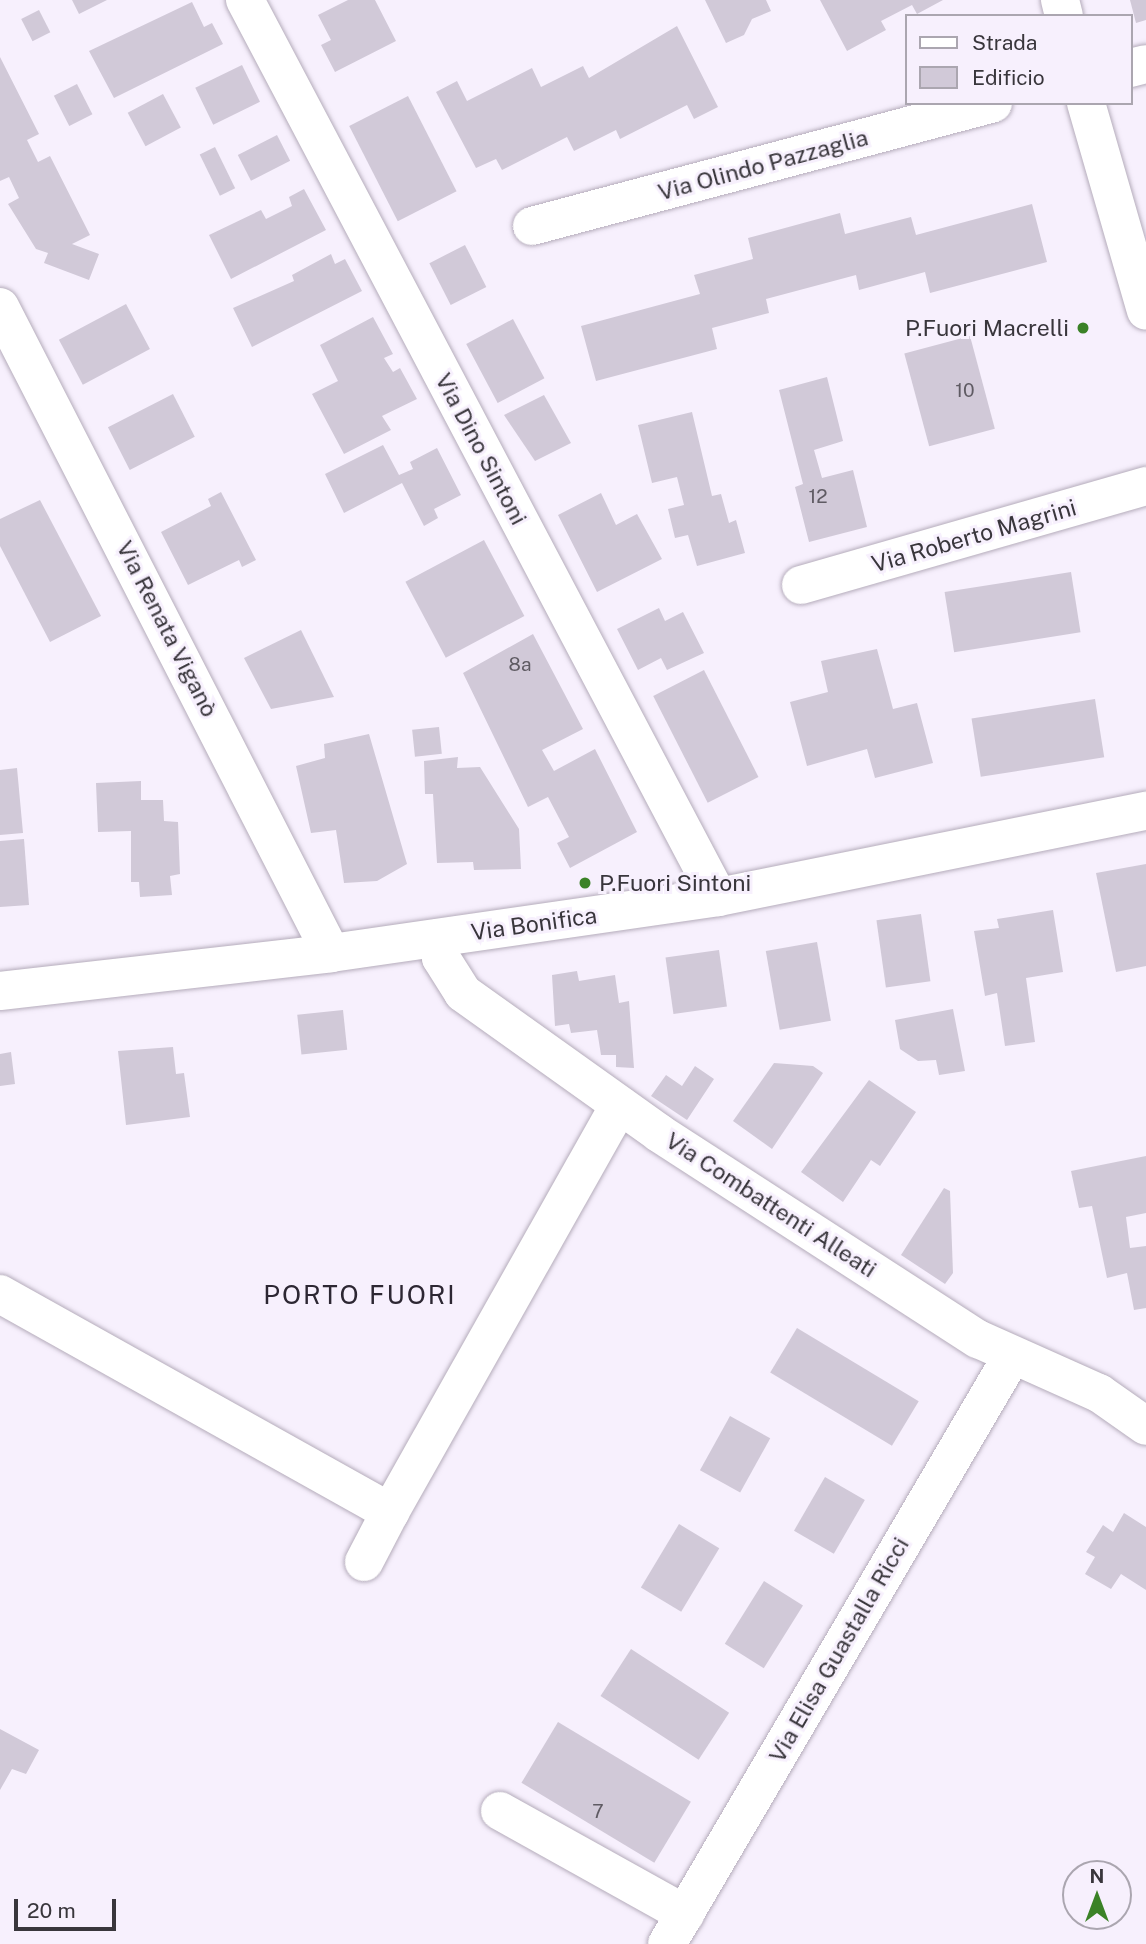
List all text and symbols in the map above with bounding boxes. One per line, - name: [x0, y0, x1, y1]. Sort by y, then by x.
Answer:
- legend: [904, 14, 1132, 105]
- text: Strada: [972, 30, 1037, 55]
- text: Edificio: [972, 65, 1045, 90]
- street label: Via Olindo Pazzaglia: [655, 124, 871, 206]
- place label: P.Fuori Macrelli: [905, 314, 1069, 342]
- marker: P.Fuori Macrelli: [1075, 320, 1091, 336]
- street label: Via Dino Sintoni: [429, 368, 533, 530]
- house number: 10: [955, 380, 975, 402]
- house number: 12: [808, 486, 828, 508]
- street label: Via Roberto Magrini: [869, 494, 1079, 578]
- street label: Via Renata Viganò: [111, 536, 223, 722]
- house number: 8a: [509, 654, 531, 676]
- place label: P.Fuori Sintoni: [599, 869, 751, 897]
- marker: P.Fuori Sintoni: [577, 875, 593, 891]
- street label: Via Bonifica: [469, 902, 599, 946]
- street label: Via Combattenti Alleati: [661, 1127, 881, 1283]
- district label: PORTO FUORI: [265, 1279, 455, 1311]
- street label: Via Elisa Guastalla Ricci: [763, 1533, 915, 1767]
- house number: 7: [592, 1801, 604, 1823]
- north arrow: [1062, 1860, 1132, 1930]
- text: N: [1090, 1865, 1104, 1887]
- scale bar: [18, 1884, 119, 1928]
- text: 20 m: [27, 1898, 76, 1923]

